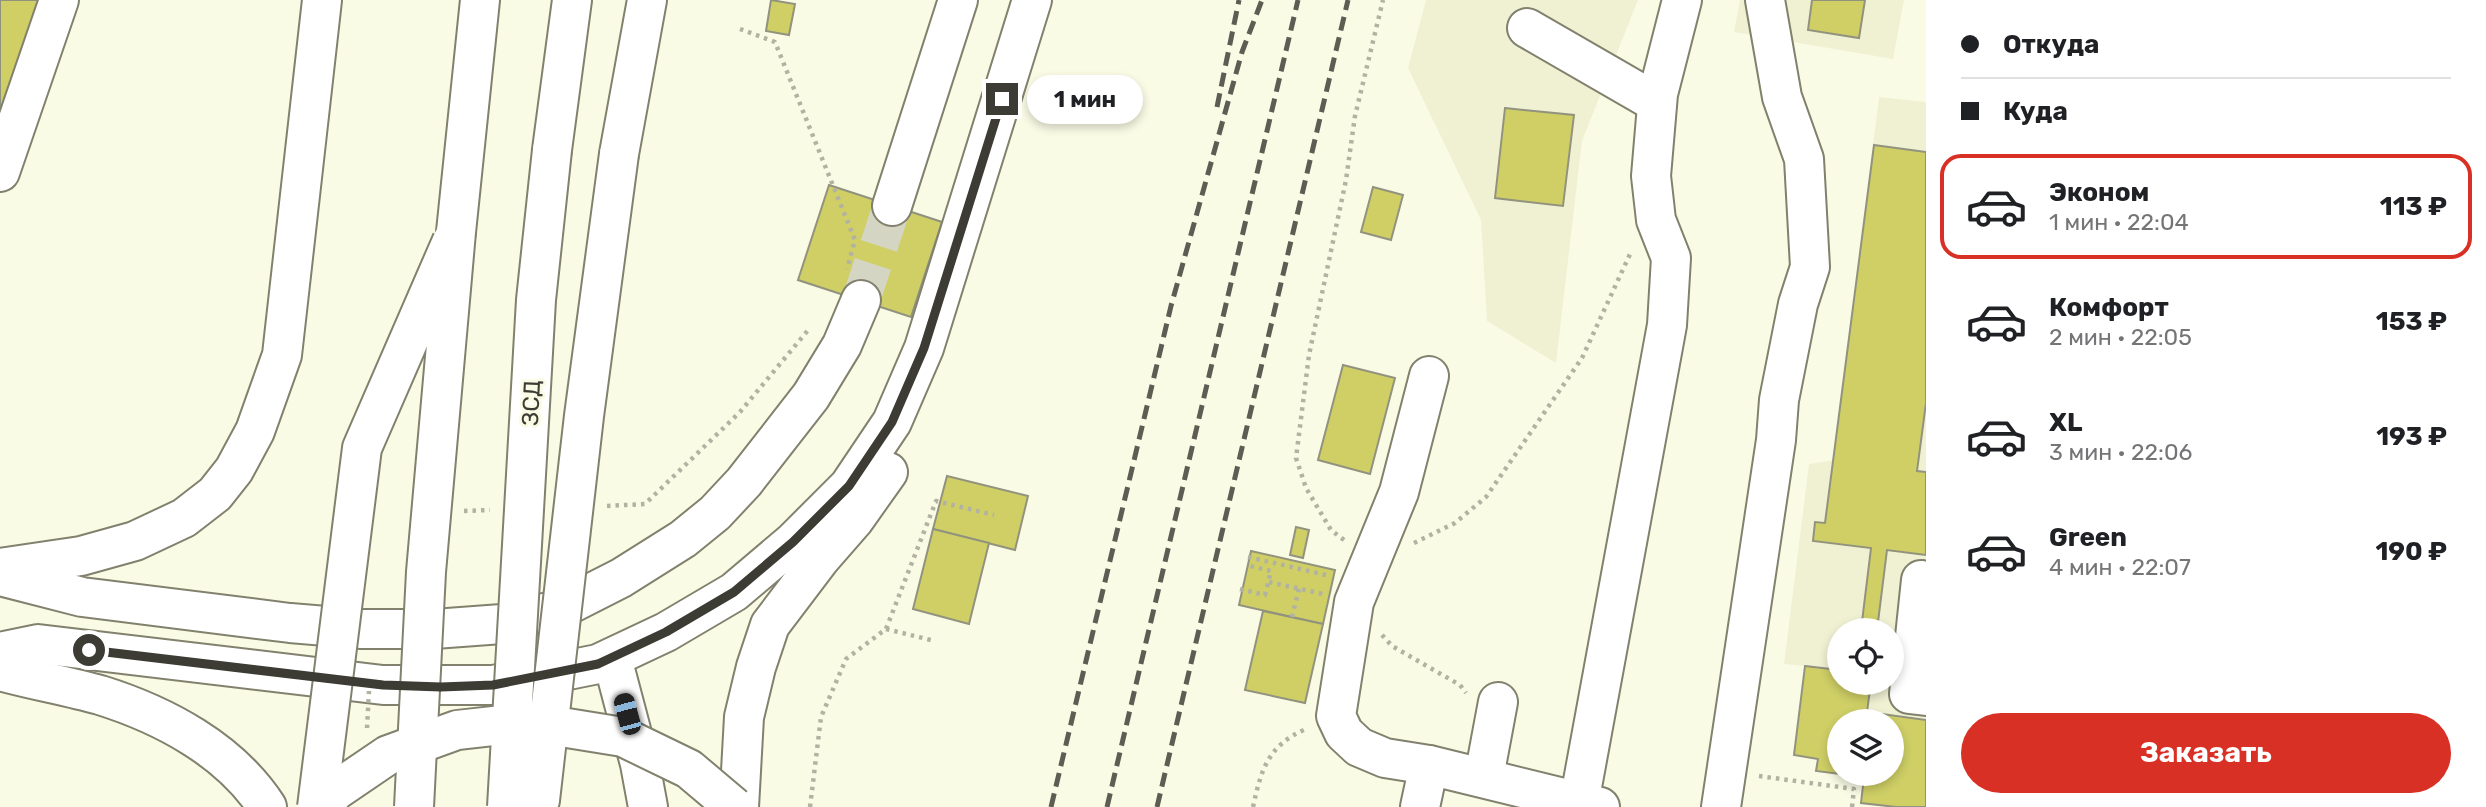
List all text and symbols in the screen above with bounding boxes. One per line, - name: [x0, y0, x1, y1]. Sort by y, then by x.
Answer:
- text: Откуда: [2003, 29, 2099, 60]
- callout: 1 мин: [1026, 74, 1142, 124]
- route end: [986, 83, 1018, 115]
- text: 1 мин: [1054, 85, 1116, 113]
- text: Куда: [2003, 96, 2068, 127]
- icon: car: [1965, 175, 2028, 238]
- text: Эконом: [2049, 177, 2149, 208]
- text: 113 ₽: [2380, 191, 2447, 222]
- text: 1 мин · 22:04: [2049, 208, 2189, 236]
- icon: car: [1965, 290, 2028, 353]
- text: Комфорт: [2049, 292, 2169, 323]
- text: 153 ₽: [2376, 306, 2447, 337]
- text: 2 мин · 22:05: [2049, 323, 2192, 351]
- street label: ЗСД: [516, 379, 546, 427]
- icon: car: [1965, 405, 2028, 468]
- text: XL: [2049, 407, 2082, 438]
- text: 193 ₽: [2376, 421, 2447, 452]
- text: 3 мин · 22:06: [2049, 438, 2192, 466]
- icon: car: [1965, 520, 2028, 583]
- text: Green: [2049, 522, 2127, 553]
- text: 190 ₽: [2375, 536, 2447, 567]
- text: 4 мин · 22:07: [2049, 553, 2191, 581]
- map controls: [1827, 618, 1904, 786]
- button: locate: [1827, 618, 1904, 695]
- route start: [73, 634, 105, 666]
- car: [612, 691, 643, 737]
- button: layers: [1827, 709, 1904, 786]
- button: Заказать: [1961, 713, 2451, 793]

